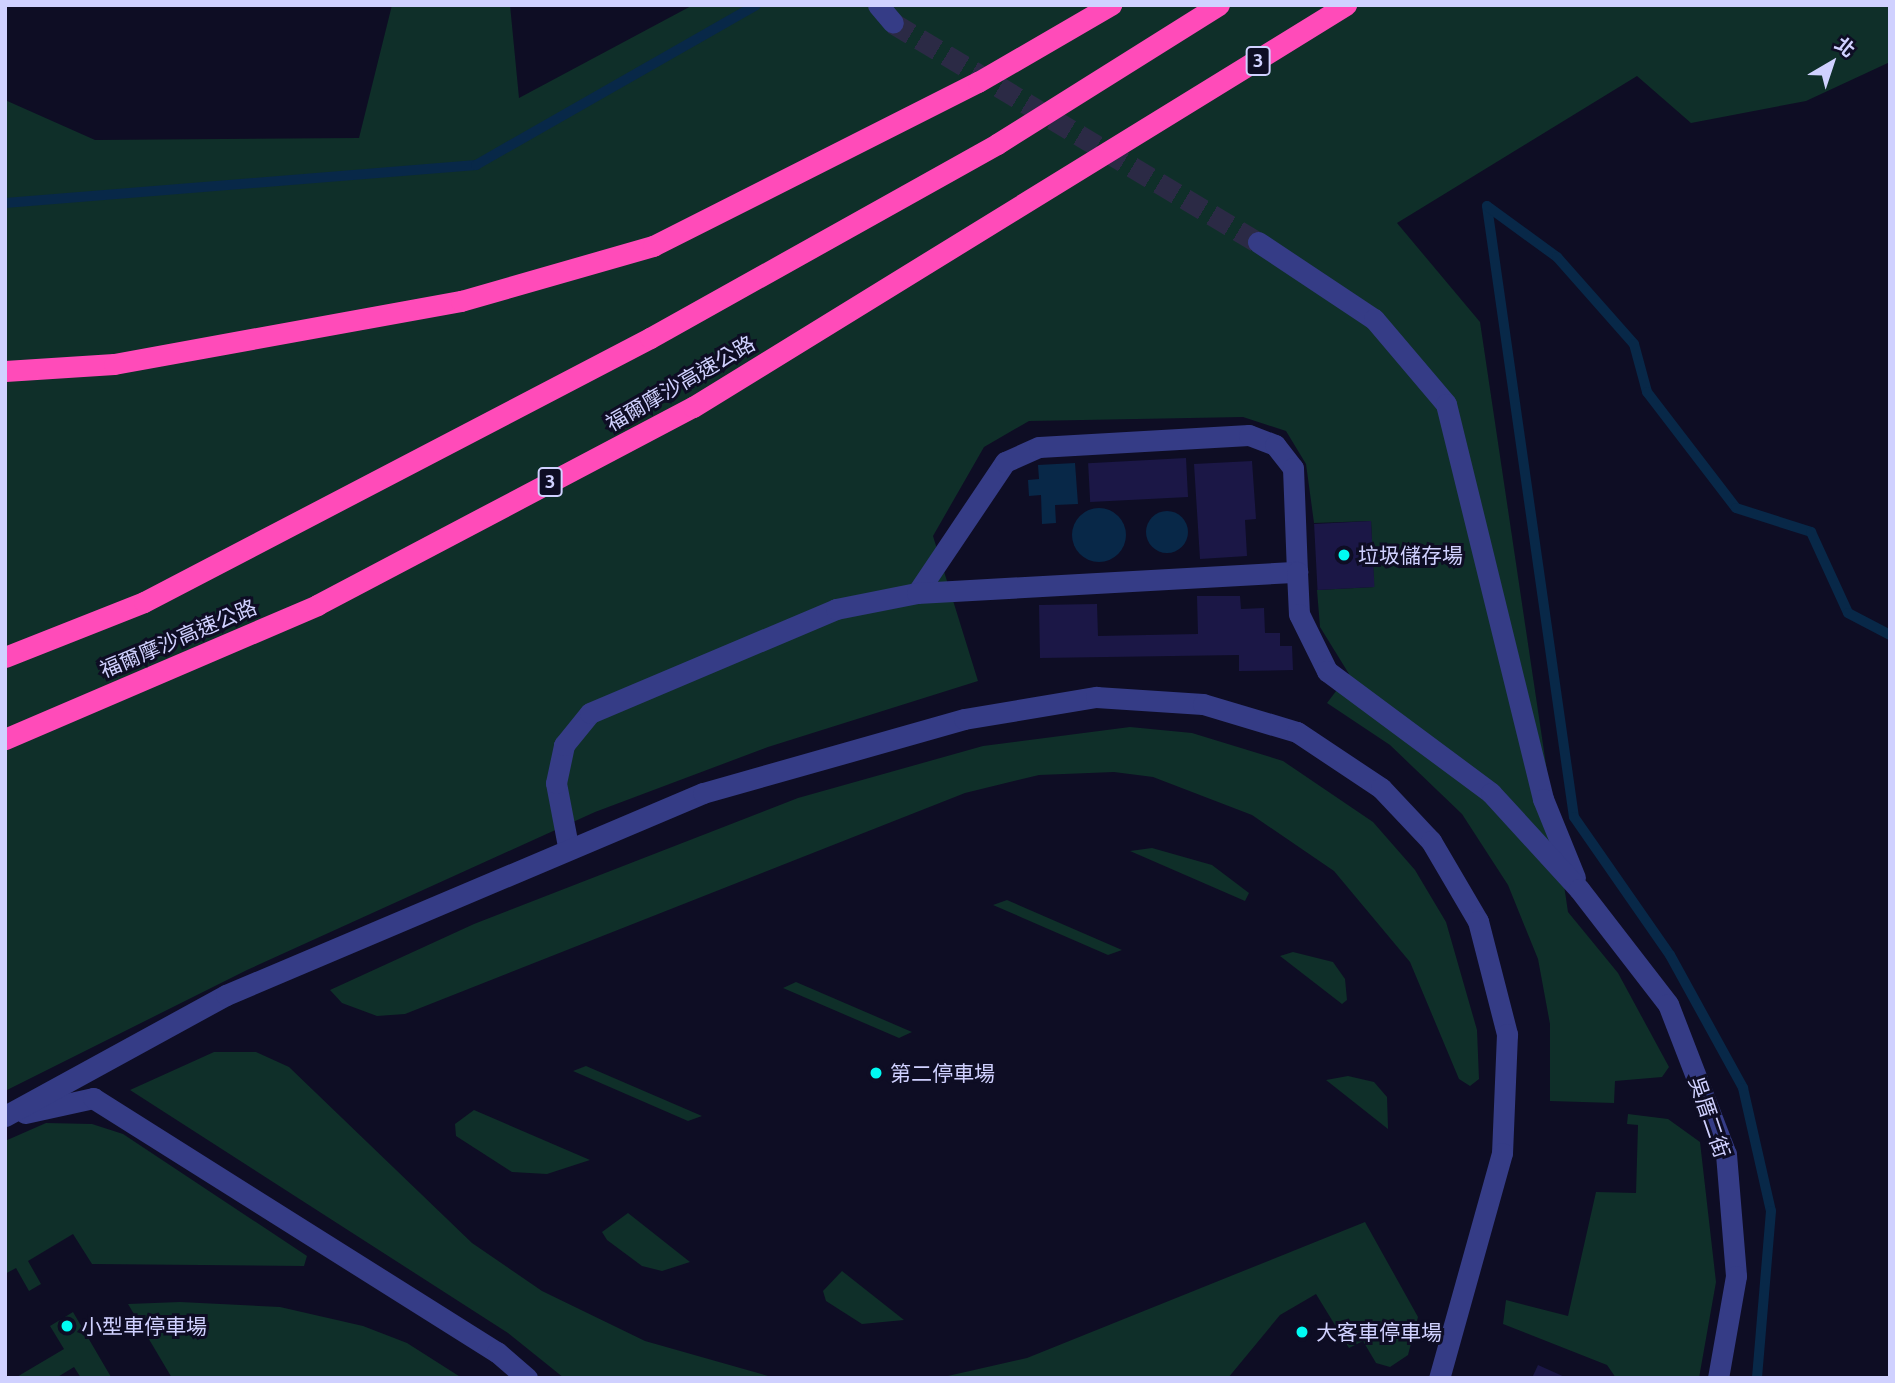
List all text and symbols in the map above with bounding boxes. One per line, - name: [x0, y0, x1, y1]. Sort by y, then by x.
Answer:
- north arrow: [1797, 28, 1867, 98]
- text: 北: [1831, 32, 1860, 61]
- road number: 3: [1244, 45, 1272, 76]
- street label: 福爾摩沙高速公路: [601, 330, 759, 436]
- road number: 3: [536, 467, 564, 498]
- place label: 垃圾儲存場: [1358, 542, 1463, 568]
- marker: 垃圾儲存場: [1336, 547, 1352, 563]
- street label: 福爾摩沙高速公路: [96, 594, 260, 682]
- place label: 第二停車場: [890, 1060, 995, 1086]
- marker: 第二停車場: [868, 1065, 884, 1081]
- street label: 吳厝二街: [1684, 1073, 1736, 1161]
- place label: 小型車停車場: [81, 1313, 207, 1339]
- marker: 小型車停車場: [59, 1318, 75, 1334]
- place label: 大客車停車場: [1316, 1319, 1442, 1345]
- marker: 大客車停車場: [1294, 1324, 1310, 1340]

